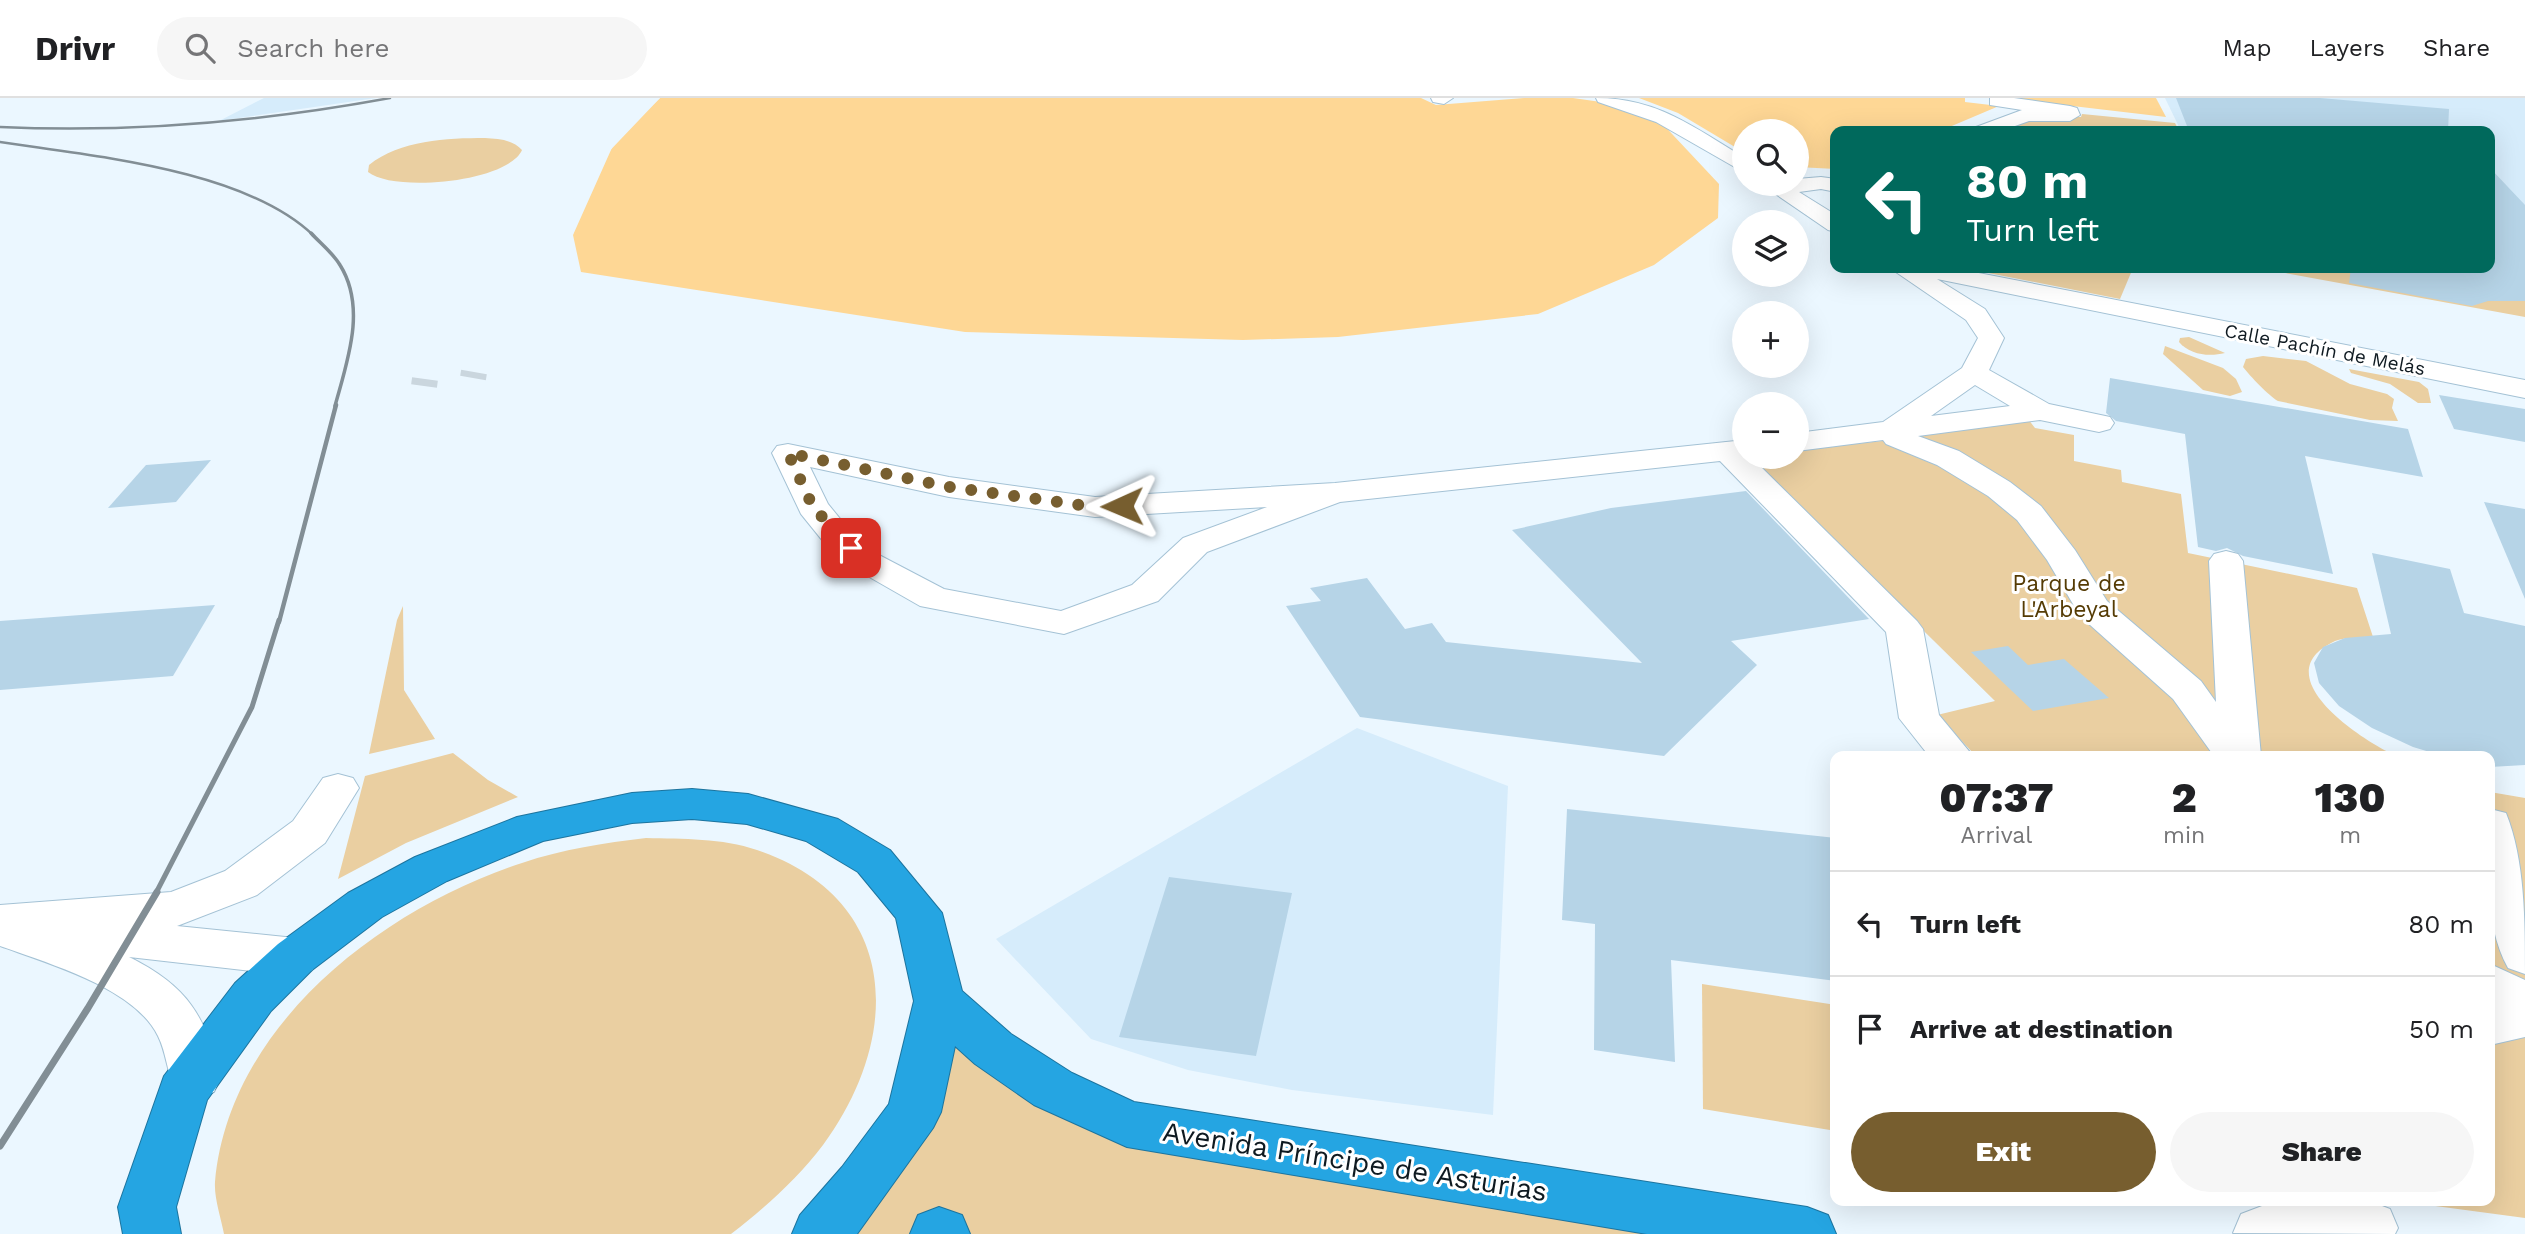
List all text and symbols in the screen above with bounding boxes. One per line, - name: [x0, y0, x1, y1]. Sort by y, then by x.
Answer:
- search box: [157, 17, 647, 80]
- text: Drivr: [35, 29, 115, 68]
- icon: search: [181, 29, 219, 67]
- text: Search here: [237, 33, 390, 63]
- text: Map: [2223, 34, 2271, 62]
- text: Layers: [2309, 34, 2385, 62]
- text: Share: [2423, 34, 2490, 62]
- map controls: [1732, 119, 1809, 469]
- button: search: [1732, 119, 1809, 196]
- text: 80 m: [1966, 152, 2088, 210]
- icon: left: [1851, 154, 1942, 245]
- button: layers: [1732, 210, 1809, 287]
- text: Turn left: [1966, 211, 2099, 249]
- button: +: [1732, 301, 1809, 378]
- street label: Calle Pachín de Melás: [2223, 319, 2427, 380]
- button: −: [1732, 392, 1809, 469]
- position arrow: [1085, 469, 1159, 543]
- pin: [821, 518, 881, 578]
- icon: arrive: [832, 529, 870, 567]
- park label: Parque de L'Arbeyal: [2012, 570, 2126, 623]
- text: 07:37: [1939, 773, 2054, 822]
- text: 2: [2172, 773, 2197, 822]
- text: 130: [2315, 773, 2386, 822]
- text: Arrival: [1961, 822, 2032, 849]
- text: min: [2163, 822, 2205, 849]
- text: m: [2339, 822, 2361, 849]
- icon: left: [1851, 905, 1889, 943]
- text: Turn left: [1910, 909, 2021, 939]
- text: 80 m: [2408, 909, 2474, 939]
- icon: arrive: [1851, 1010, 1889, 1048]
- text: Arrive at destination: [1910, 1014, 2173, 1044]
- text: 50 m: [2409, 1014, 2474, 1044]
- button: Exit: [1851, 1112, 2156, 1192]
- button: Share: [2170, 1112, 2474, 1192]
- street label: Avenida Príncipe de Asturias: [1160, 1115, 1549, 1208]

